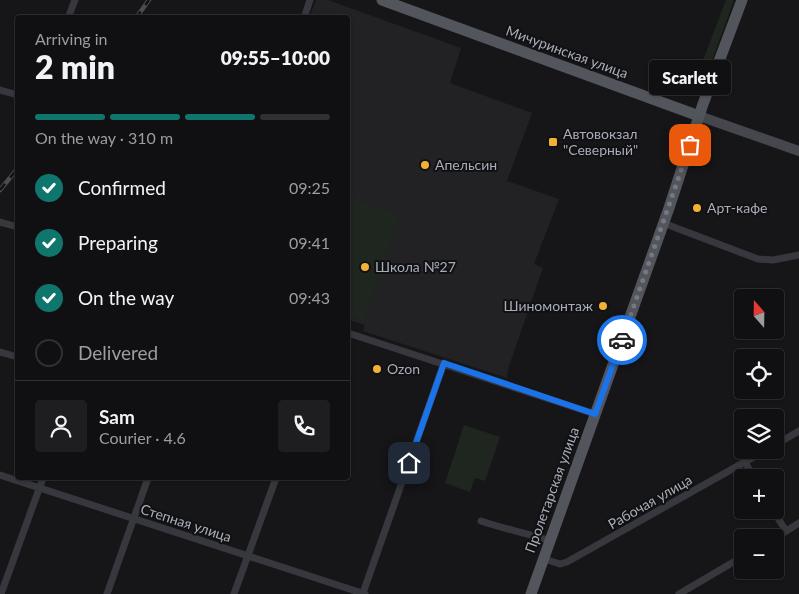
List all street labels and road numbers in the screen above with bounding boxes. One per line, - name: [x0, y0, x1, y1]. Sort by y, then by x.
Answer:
- street label: Мичуринская улица: [504, 22, 631, 82]
- street label: Пролетарская улица: [521, 425, 582, 555]
- street label: Рабочая улица: [605, 471, 695, 532]
- street label: Степная улица: [138, 500, 234, 545]

